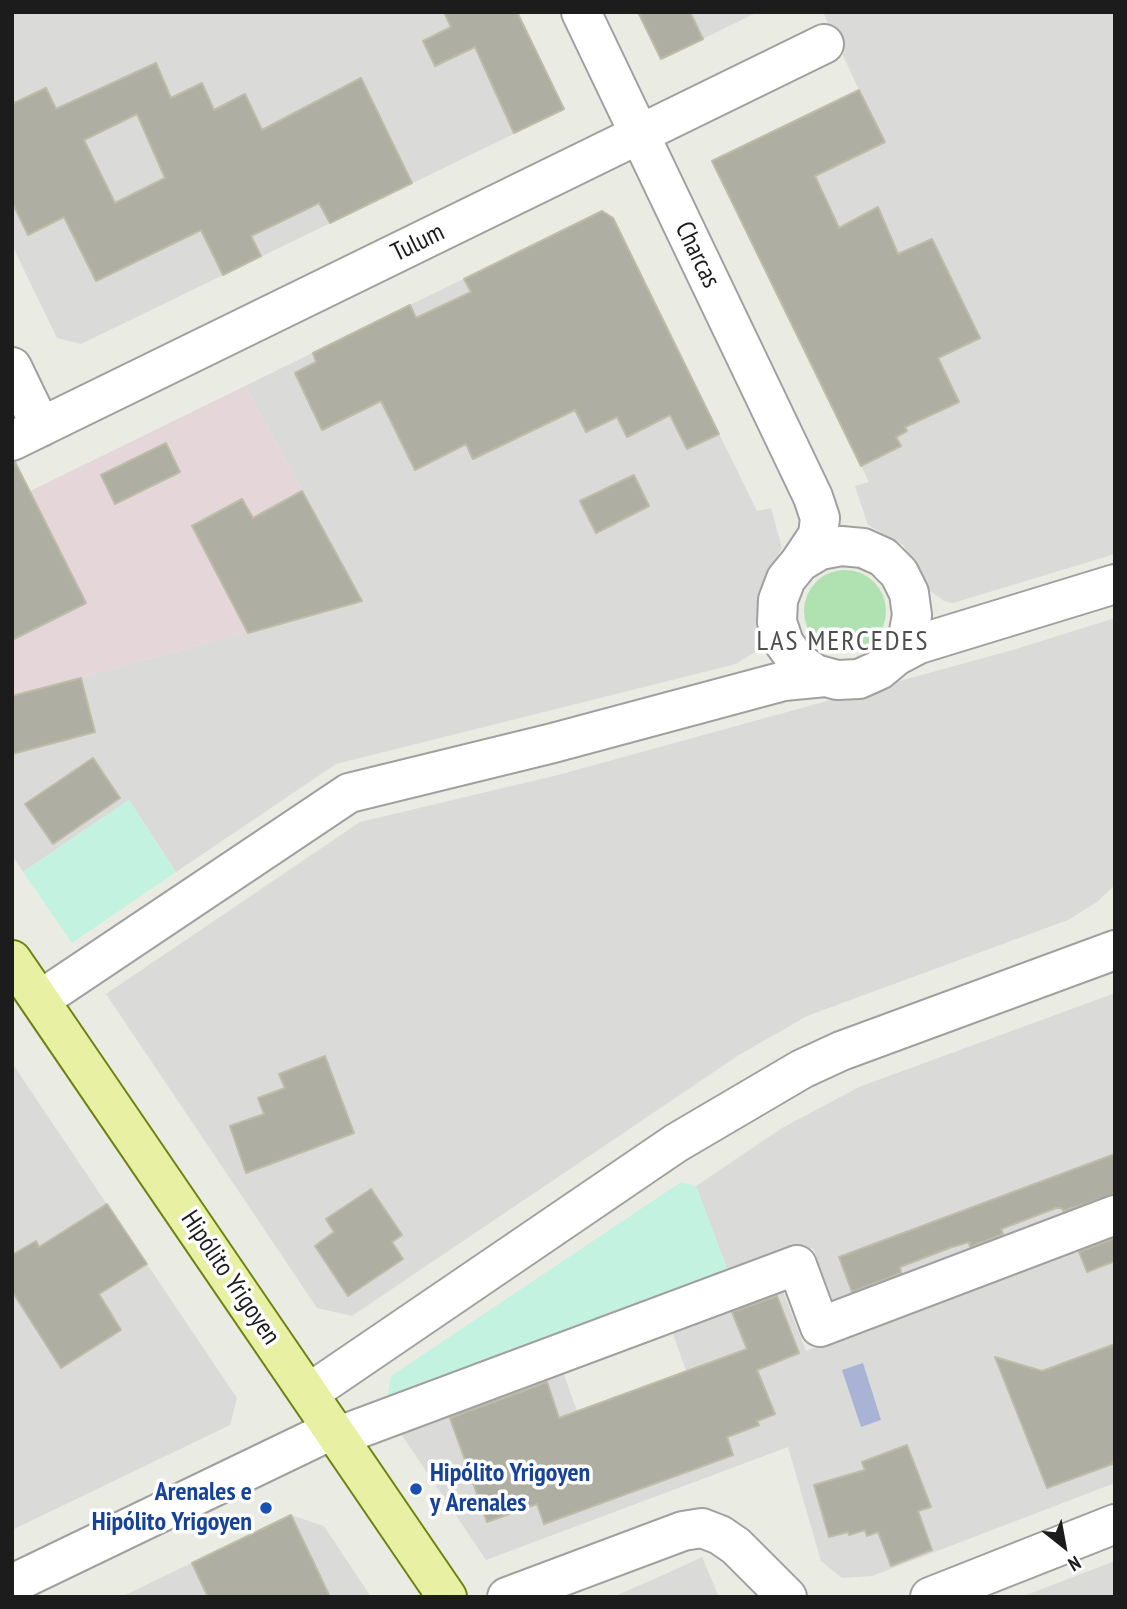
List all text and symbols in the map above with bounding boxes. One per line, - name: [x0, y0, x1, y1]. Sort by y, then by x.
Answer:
- street label: Tulum: [386, 217, 450, 269]
- street label: Charcas: [668, 217, 726, 293]
- district label: LAS MERCEDES: [758, 625, 928, 659]
- street label: Hipólito Yrigoyen: [174, 1205, 286, 1351]
- place label: Hipólito Yrigoyen y Arenales: [430, 1458, 590, 1520]
- place label: Arenales e Hipólito Yrigoyen: [92, 1477, 252, 1538]
- marker: Hipólito Yrigoyen y Arenales: [408, 1481, 424, 1497]
- marker: Arenales e Hipólito Yrigoyen: [258, 1500, 274, 1516]
- north arrow: [1029, 1511, 1099, 1581]
- text: N: [1064, 1551, 1085, 1577]

